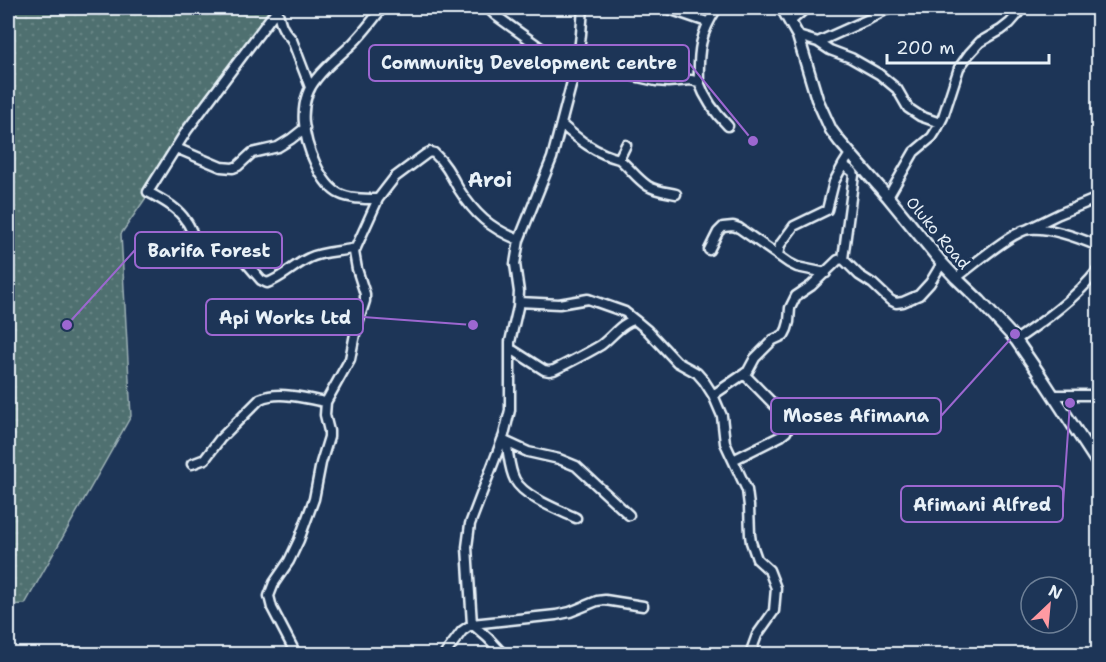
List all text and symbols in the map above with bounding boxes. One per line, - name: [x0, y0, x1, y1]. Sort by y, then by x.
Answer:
- scale bar: [887, 27, 1049, 65]
- text: 200 m: [896, 36, 955, 60]
- callout: Community Development centre: [369, 45, 689, 81]
- text: Community Development centre: [381, 51, 677, 75]
- district label: Aroi: [468, 167, 512, 193]
- street label: Oluko Road: [901, 192, 975, 274]
- callout: Barifa Forest: [135, 232, 282, 268]
- text: Barifa Forest: [148, 239, 271, 263]
- callout: Api Works Ltd: [206, 299, 363, 335]
- text: Api Works Ltd: [219, 306, 351, 330]
- callout: Moses Afimana: [771, 398, 941, 434]
- text: Moses Afimana: [783, 404, 930, 428]
- callout: Afimani Alfred: [901, 486, 1063, 522]
- text: Afimani Alfred: [913, 493, 1051, 517]
- north arrow: [1019, 575, 1079, 635]
- text: N: [1045, 580, 1066, 604]

